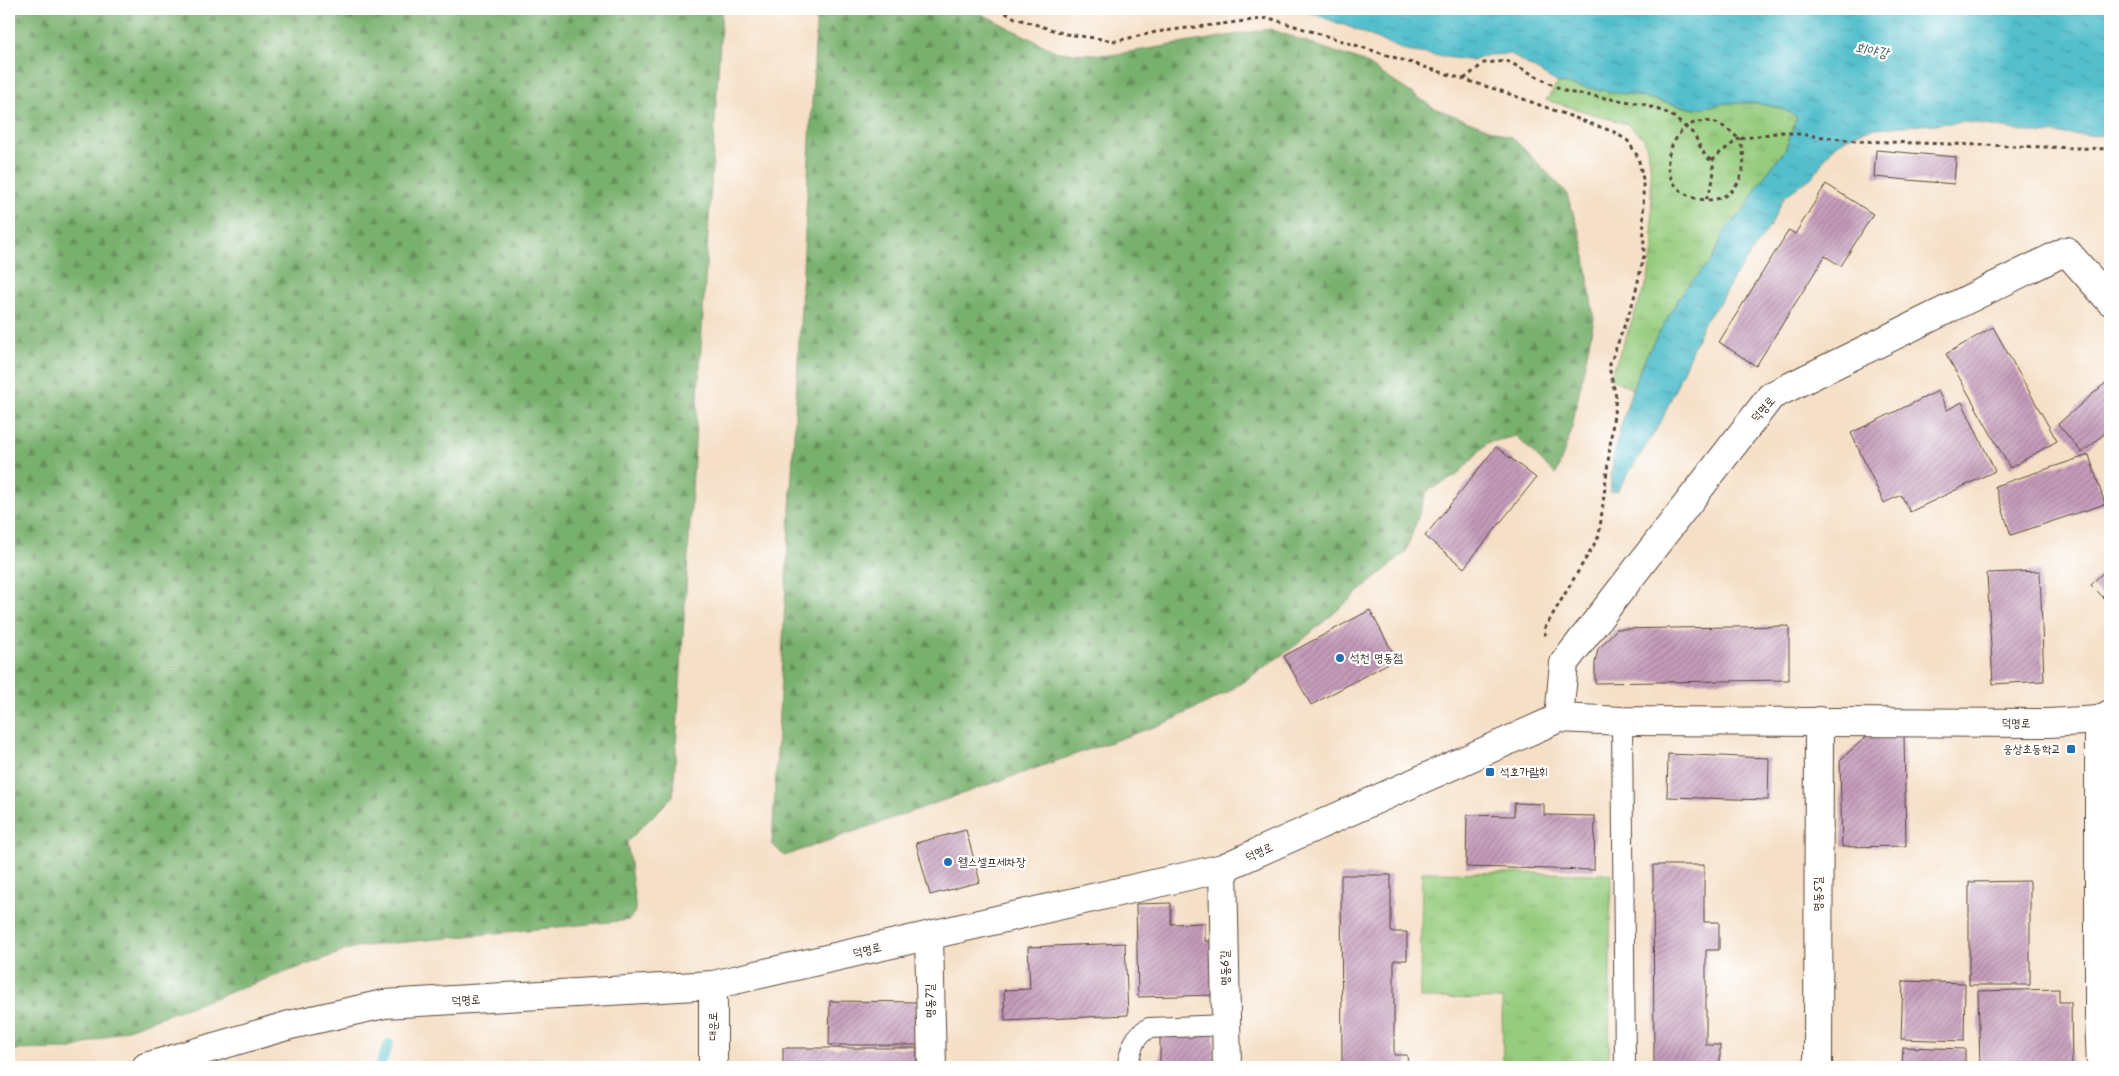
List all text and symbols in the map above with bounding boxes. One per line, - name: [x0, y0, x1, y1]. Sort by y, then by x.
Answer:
- water label: 회야강: [1853, 37, 1892, 65]
- street label: 덕명로: [1747, 392, 1780, 426]
- place label: 석천 명동점: [1350, 649, 1403, 668]
- marker: 석천 명동점: [1334, 652, 1346, 664]
- street label: 덕명로: [2001, 714, 2031, 733]
- place label: 웅상초등학교: [2003, 740, 2061, 759]
- marker: 웅상초등학교: [2065, 743, 2077, 755]
- place label: 석호가람휘: [1500, 763, 1548, 782]
- marker: 석호가람휘: [1484, 766, 1496, 778]
- street label: 덕명로: [1242, 838, 1276, 867]
- place label: 웰스셀프세차장: [958, 853, 1026, 872]
- marker: 웰스셀프세차장: [942, 856, 954, 868]
- street label: 명동5길: [1809, 876, 1828, 912]
- street label: 덕명로: [851, 938, 883, 963]
- street label: 명동6길: [1216, 950, 1235, 986]
- street label: 명동7길: [921, 983, 940, 1018]
- street label: 덕명로: [451, 990, 481, 1011]
- street label: 대운로: [704, 1012, 723, 1040]

